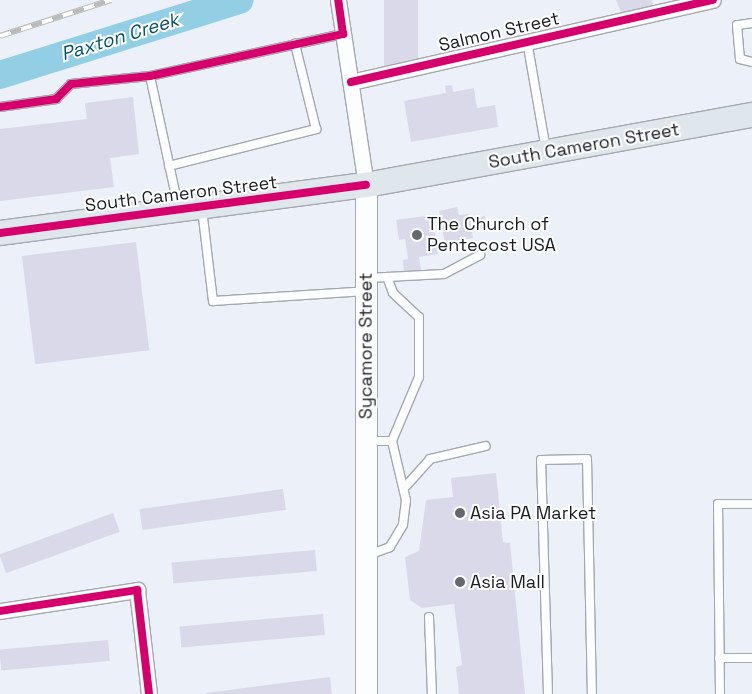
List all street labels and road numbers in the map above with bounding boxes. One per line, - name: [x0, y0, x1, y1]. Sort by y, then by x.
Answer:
- street label: Salmon Street: [437, 8, 561, 56]
- street label: South Cameron Street: [487, 119, 681, 173]
- street label: South Cameron Street: [84, 171, 278, 217]
- street label: Sycamore Street: [355, 273, 377, 419]

